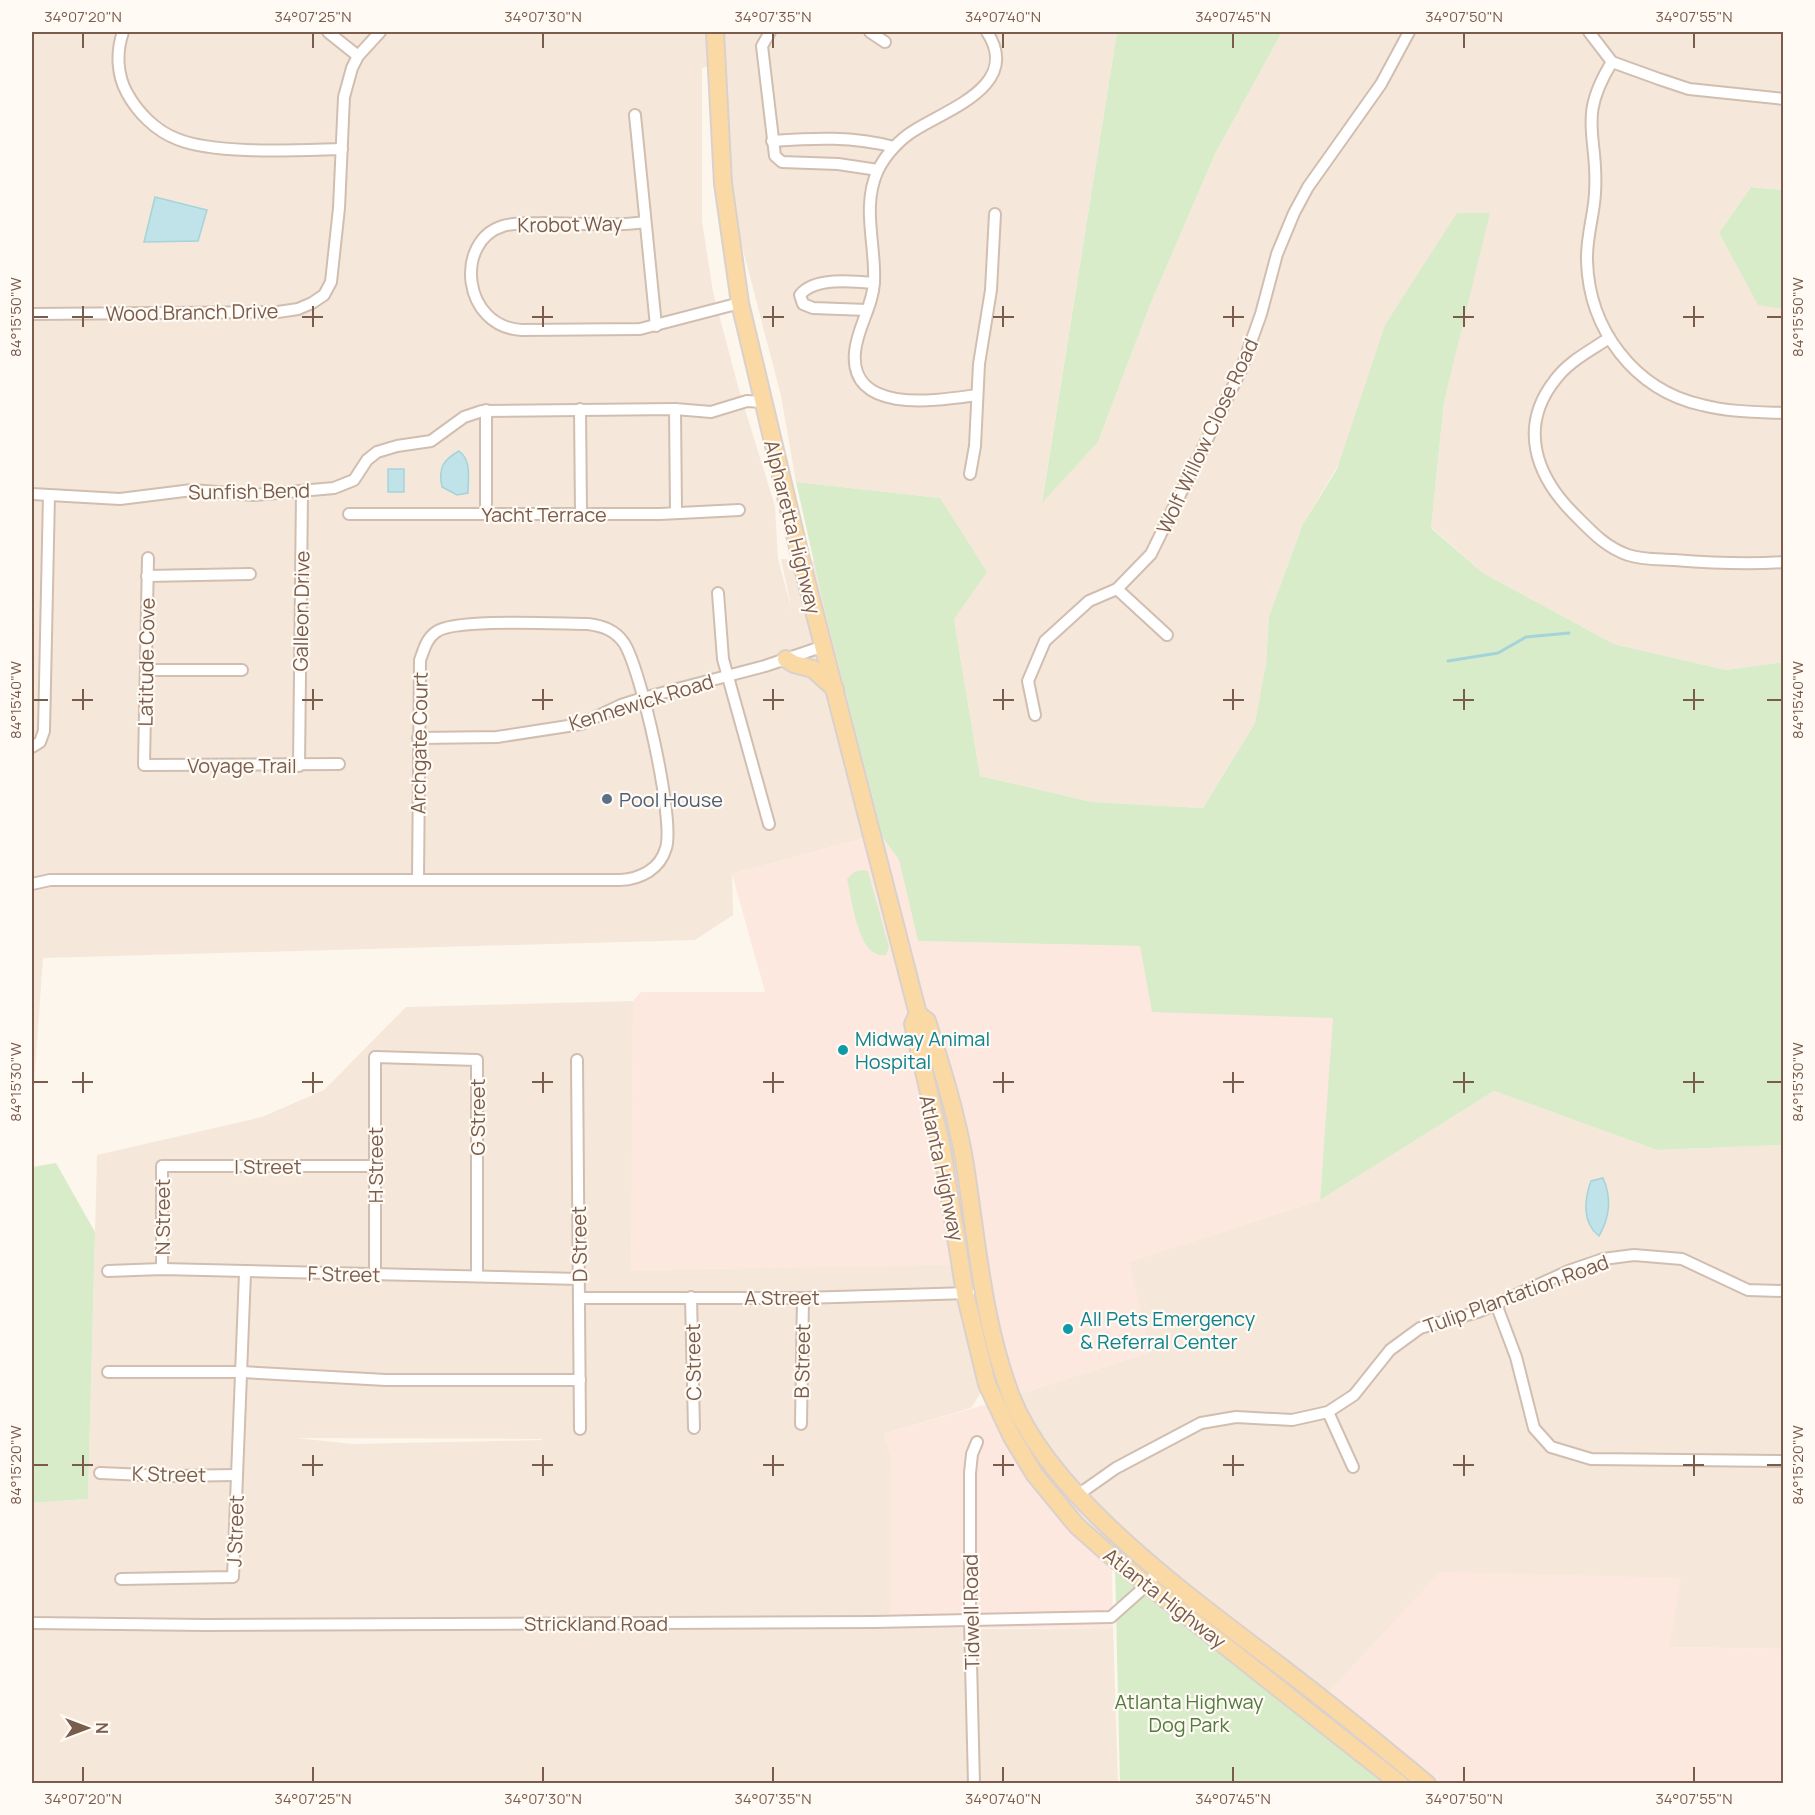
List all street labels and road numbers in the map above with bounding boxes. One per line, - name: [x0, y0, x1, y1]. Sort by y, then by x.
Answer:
- street label: Krobot Way: [517, 210, 623, 238]
- street label: Wood Branch Drive: [105, 297, 279, 327]
- street label: Wolf Willow Close Road: [1150, 334, 1264, 538]
- street label: Alpharetta Highway: [758, 437, 828, 617]
- street label: Sunfish Bend: [188, 476, 310, 506]
- street label: Yacht Terrace: [481, 501, 607, 528]
- street label: Galleon Drive: [286, 550, 316, 672]
- street label: Latitude Cove: [131, 597, 161, 727]
- street label: Kennewick Road: [565, 667, 717, 737]
- street label: Archgate Court: [404, 672, 434, 814]
- street label: Voyage Trail: [187, 752, 297, 779]
- street label: G Street: [464, 1079, 491, 1155]
- street label: Atlanta Highway: [913, 1092, 971, 1244]
- street label: H Street: [362, 1127, 389, 1203]
- street label: I Street: [234, 1153, 302, 1180]
- street label: N Street: [149, 1179, 176, 1255]
- street label: D Street: [565, 1206, 593, 1282]
- street label: Tulip Plantation Road: [1420, 1248, 1612, 1340]
- street label: F Street: [307, 1260, 381, 1288]
- street label: A Street: [744, 1284, 820, 1311]
- street label: C Street: [679, 1323, 707, 1401]
- street label: B Street: [788, 1323, 816, 1399]
- street label: K Street: [132, 1460, 206, 1488]
- street label: J Street: [220, 1495, 250, 1567]
- street label: Atlanta Highway: [1098, 1542, 1232, 1655]
- street label: Tidwell Road: [956, 1554, 986, 1670]
- street label: Strickland Road: [524, 1610, 668, 1637]

